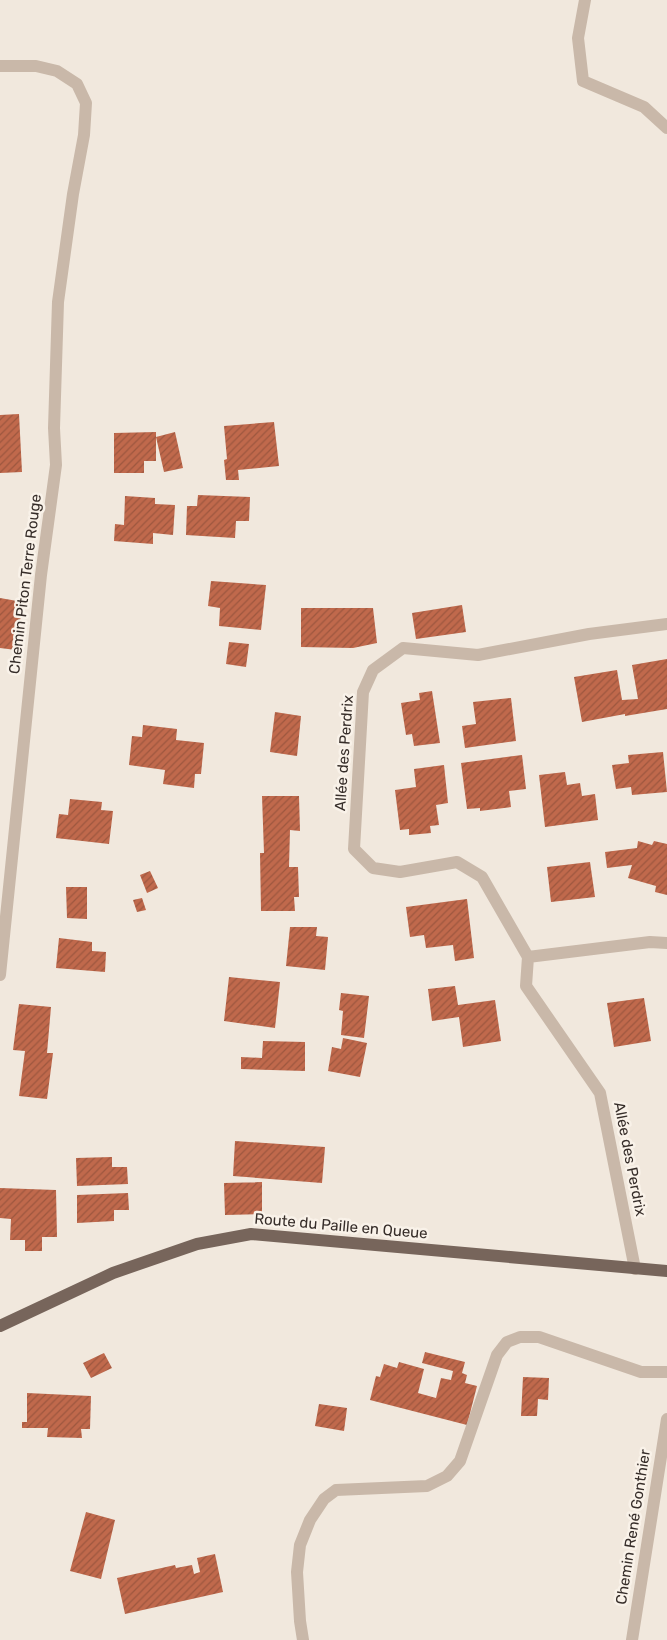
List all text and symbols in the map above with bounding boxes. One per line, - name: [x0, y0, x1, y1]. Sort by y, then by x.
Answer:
- street label: Chemin Piton Terre Rouge: [5, 493, 45, 675]
- street label: Allée des Perdrix: [331, 694, 357, 812]
- street label: Allée des Perdrix: [610, 1100, 650, 1218]
- street label: Route du Paille en Queue: [254, 1209, 428, 1243]
- street label: Chemin René Gonthier: [612, 1448, 654, 1606]

